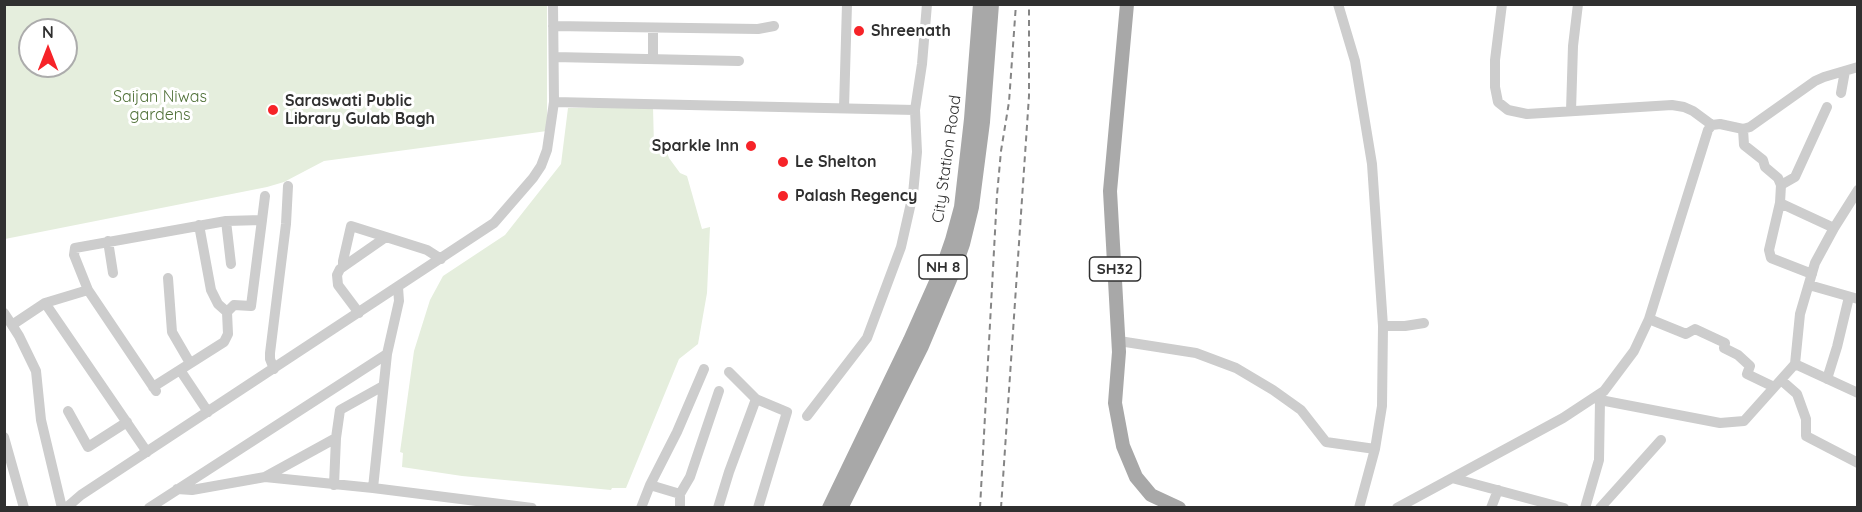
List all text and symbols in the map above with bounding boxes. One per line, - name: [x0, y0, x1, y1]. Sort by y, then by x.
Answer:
- north arrow: [18, 18, 78, 78]
- place label: Shreenath: [871, 21, 951, 41]
- text: N: [42, 22, 54, 42]
- marker: Shreenath: [852, 24, 866, 38]
- park label: Saijan Niwas gardens: [113, 87, 207, 125]
- place label: Saraswati Public Library Gulab Bagh: [285, 91, 435, 129]
- street label: City Station Road: [929, 94, 965, 224]
- marker: Saraswati Public Library Gulab Bagh: [266, 103, 280, 117]
- place label: Sparkle Inn: [652, 136, 739, 156]
- marker: Sparkle Inn: [744, 139, 758, 153]
- place label: Le Shelton: [795, 152, 877, 172]
- marker: Le Shelton: [776, 155, 790, 169]
- place label: Palash Regency: [795, 186, 917, 206]
- marker: Palash Regency: [776, 189, 790, 203]
- road number: NH 8: [919, 255, 967, 279]
- road number: SH32: [1090, 257, 1140, 281]

